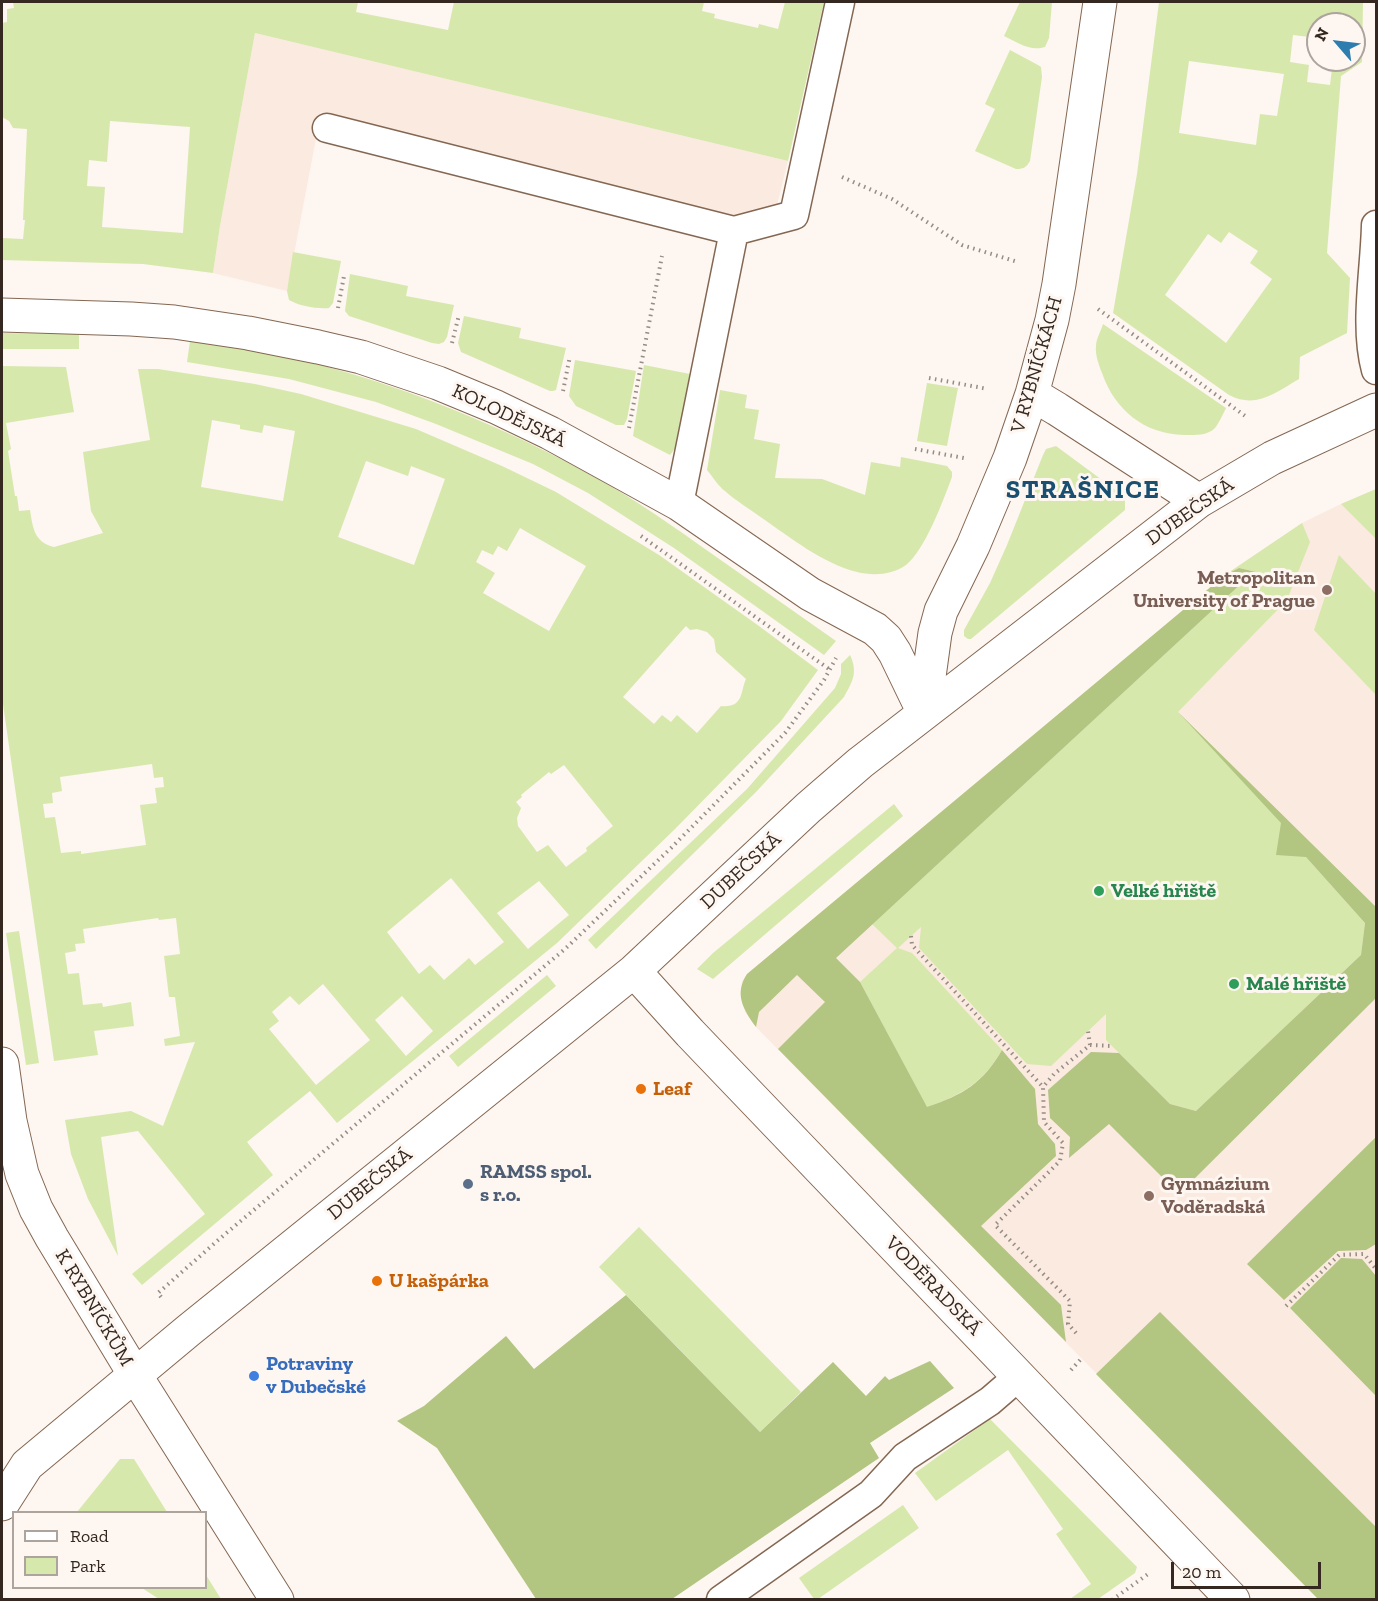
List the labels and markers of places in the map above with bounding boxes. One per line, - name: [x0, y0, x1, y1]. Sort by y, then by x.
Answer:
- place label: Metropolitan University of Prague: [1133, 566, 1315, 613]
- marker: Metropolitan University of Prague: [1320, 583, 1334, 597]
- place label: Velké hřiště: [1111, 879, 1216, 903]
- marker: Velké hřiště: [1092, 884, 1106, 898]
- place label: Malé hřiště: [1246, 972, 1346, 996]
- marker: Malé hřiště: [1227, 977, 1241, 991]
- place label: Leaf: [653, 1077, 691, 1101]
- marker: Leaf: [634, 1082, 648, 1096]
- place label: RAMSS spol. s r.o.: [480, 1160, 592, 1207]
- place label: Gymnázium Voděradská: [1161, 1172, 1269, 1219]
- marker: RAMSS spol. s r.o.: [461, 1177, 475, 1191]
- marker: Gymnázium Voděradská: [1142, 1189, 1156, 1203]
- place label: U kašpárka: [389, 1269, 489, 1293]
- marker: U kašpárka: [370, 1274, 384, 1288]
- place label: Potraviny v Dubečské: [266, 1352, 366, 1399]
- marker: Potraviny v Dubečské: [247, 1369, 261, 1383]

